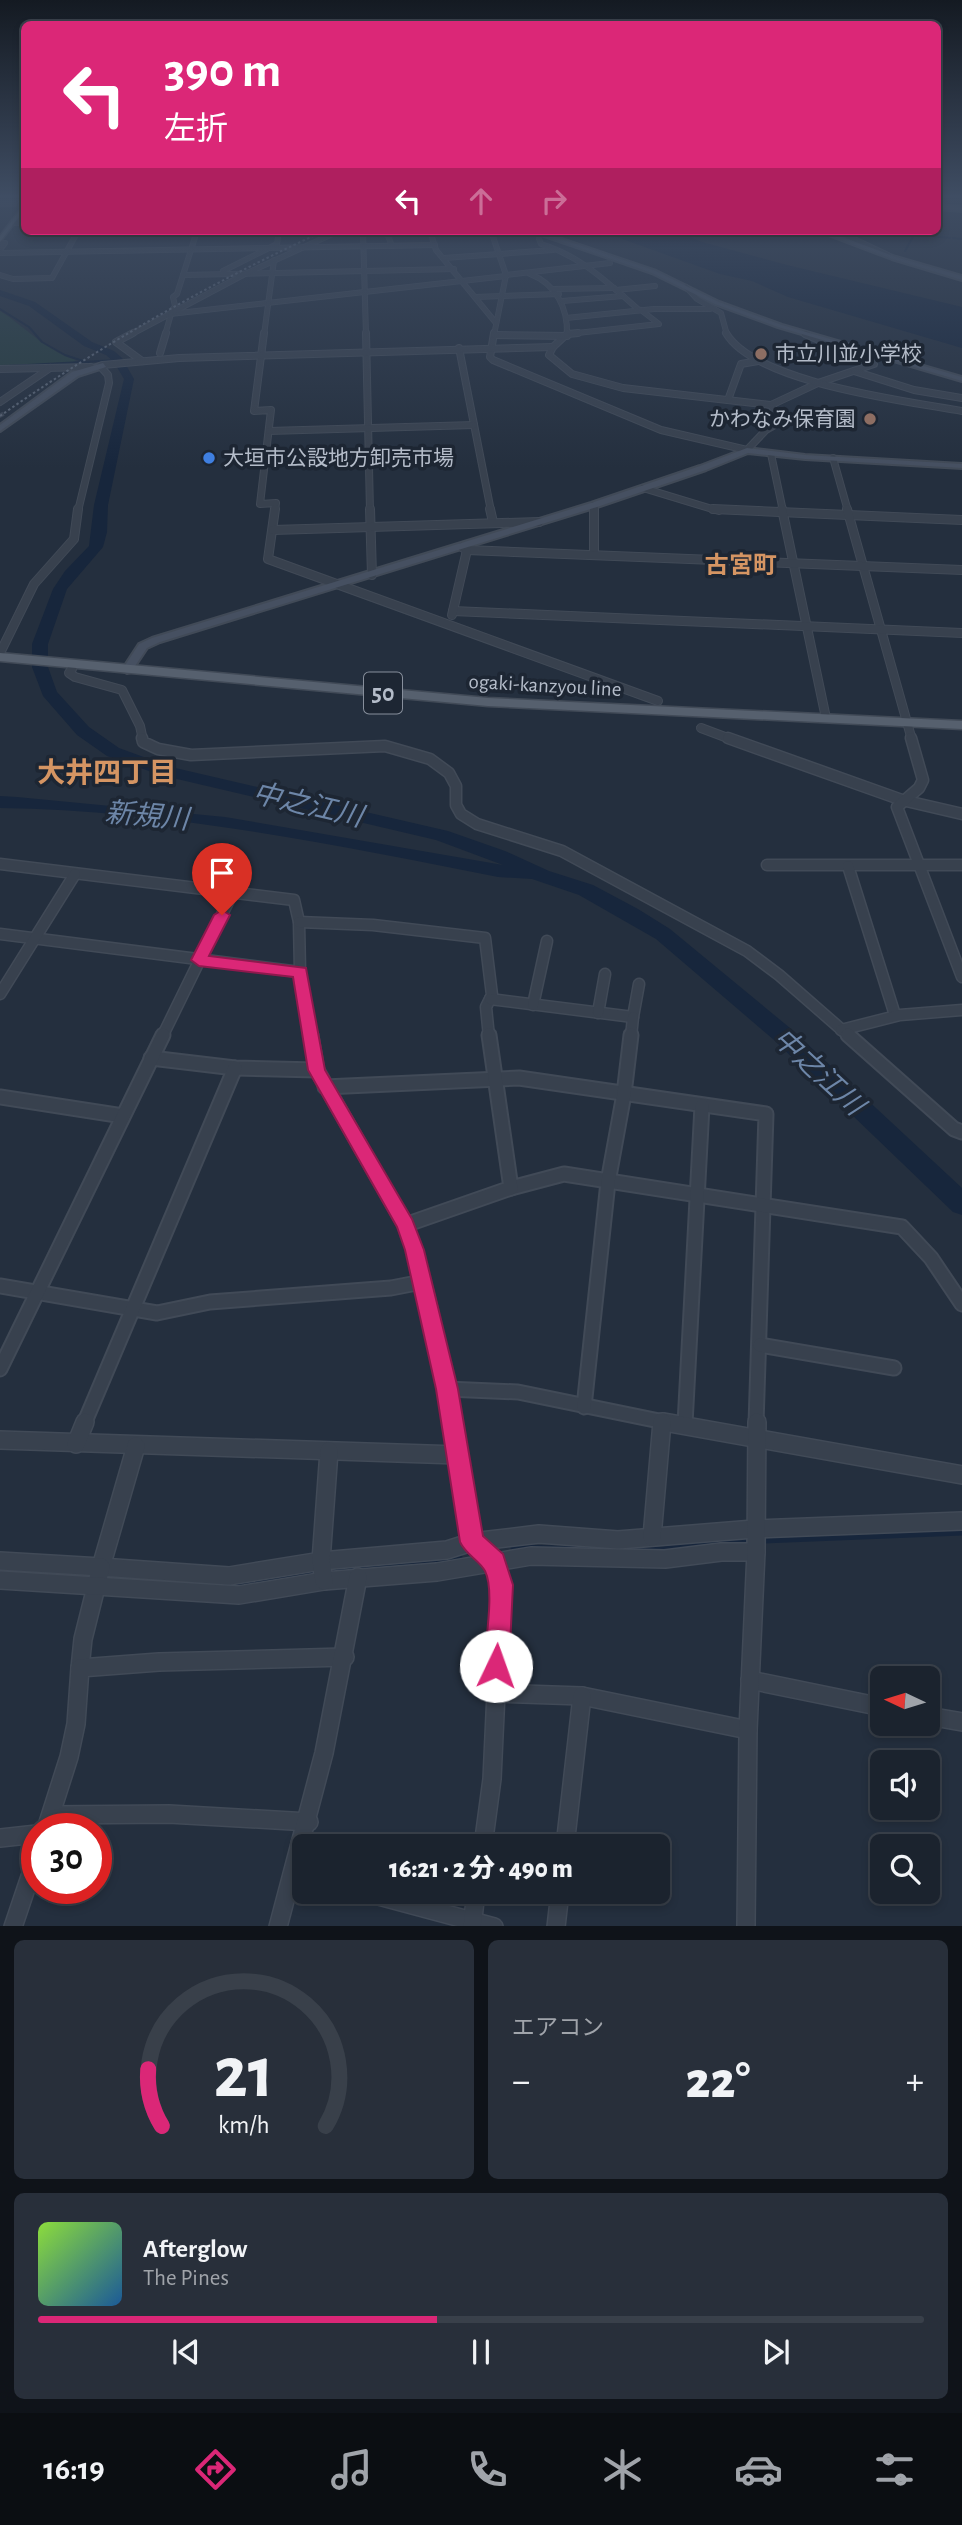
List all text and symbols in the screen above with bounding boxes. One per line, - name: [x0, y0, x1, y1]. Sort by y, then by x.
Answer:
- text: 390 m: [164, 47, 281, 96]
- icon: left: [49, 49, 140, 140]
- text: 左折: [164, 113, 228, 145]
- icon: left: [389, 182, 427, 220]
- icon: ahead: [462, 182, 500, 220]
- icon: right: [535, 182, 573, 220]
- place label: 市立川並小学校: [775, 343, 922, 365]
- marker: 市立川並小学校: [753, 346, 769, 362]
- place label: かわなみ保育園: [709, 408, 856, 430]
- marker: かわなみ保育園: [862, 411, 878, 427]
- place label: 大垣市公設地方卸売市場: [223, 447, 454, 469]
- marker: 大垣市公設地方卸売市場: [201, 450, 217, 466]
- district label: 古宮町: [705, 552, 777, 578]
- street label: ogaki-kanzyou line: [468, 671, 622, 700]
- road number: 50: [364, 672, 402, 714]
- district label: 大井四丁目: [37, 758, 177, 788]
- water label: 中之江川: [250, 778, 369, 833]
- water label: 新規川: [104, 797, 193, 835]
- pin: [192, 843, 252, 915]
- icon: arrive: [203, 854, 241, 892]
- water label: 中之江川: [767, 1023, 872, 1123]
- position arrow: [459, 1629, 533, 1703]
- north arrow: [870, 1666, 940, 1736]
- map controls: [870, 1666, 940, 1904]
- button: sound: [870, 1750, 940, 1820]
- speed limit sign: 30: [21, 1813, 112, 1904]
- button: search: [870, 1834, 940, 1904]
- text: 16:21 · 2 分 · 490 m: [389, 1856, 573, 1882]
- text: エアコン: [512, 2017, 604, 2040]
- text: 21: [214, 2038, 274, 2111]
- text: 22°: [685, 2055, 751, 2107]
- text: −: [512, 2063, 530, 2101]
- text: +: [906, 2063, 924, 2101]
- text: km/h: [218, 2112, 270, 2137]
- text: Afterglow: [143, 2236, 247, 2262]
- text: The Pines: [143, 2267, 229, 2290]
- icon: previous: [167, 2333, 205, 2371]
- icon: pause: [462, 2333, 500, 2371]
- icon: next: [757, 2333, 795, 2371]
- icon: directions: [191, 2445, 240, 2494]
- icon: music: [327, 2445, 376, 2494]
- icon: phone: [463, 2445, 512, 2494]
- icon: climate: [598, 2445, 647, 2494]
- icon: car: [734, 2445, 783, 2494]
- icon: filters: [870, 2445, 919, 2494]
- text: 16:19: [43, 2453, 105, 2485]

